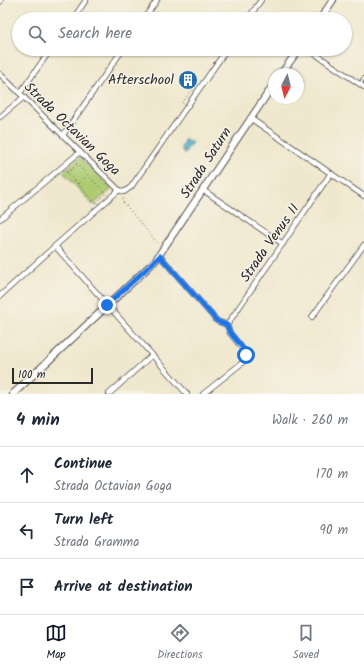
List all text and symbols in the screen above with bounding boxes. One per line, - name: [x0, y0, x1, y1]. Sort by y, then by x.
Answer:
- search box: [12, 12, 352, 56]
- text: Search here: [58, 22, 132, 46]
- icon: search: [26, 23, 48, 45]
- north arrow: [268, 68, 304, 104]
- place label: Afterschool: [108, 69, 175, 91]
- building icon: Afterschool: [177, 69, 199, 91]
- street label: Strada Octavian Goga: [19, 77, 125, 181]
- street label: Strada Saturn: [175, 123, 237, 203]
- street label: Strada Venus II: [235, 199, 305, 287]
- route end: [98, 296, 116, 314]
- route start: [237, 346, 255, 364]
- scale bar: [12, 366, 93, 385]
- text: 100 m: [18, 366, 46, 384]
- text: 4 min: [16, 407, 60, 434]
- text: Walk · 260 m: [272, 410, 348, 431]
- text: Continue: [54, 452, 112, 476]
- icon: ahead: [16, 464, 38, 486]
- text: 170 m: [316, 464, 348, 485]
- text: Strada Octavian Goga: [54, 476, 172, 497]
- text: Turn left: [54, 508, 114, 532]
- icon: left: [16, 520, 38, 542]
- text: 90 m: [320, 520, 348, 541]
- text: Strada Gramma: [54, 532, 139, 553]
- text: Arrive at destination: [54, 575, 193, 599]
- icon: arrive: [16, 576, 38, 598]
- tab: Map: [45, 622, 67, 664]
- tab: Directions: [157, 622, 203, 664]
- tab: Saved: [293, 622, 319, 664]

